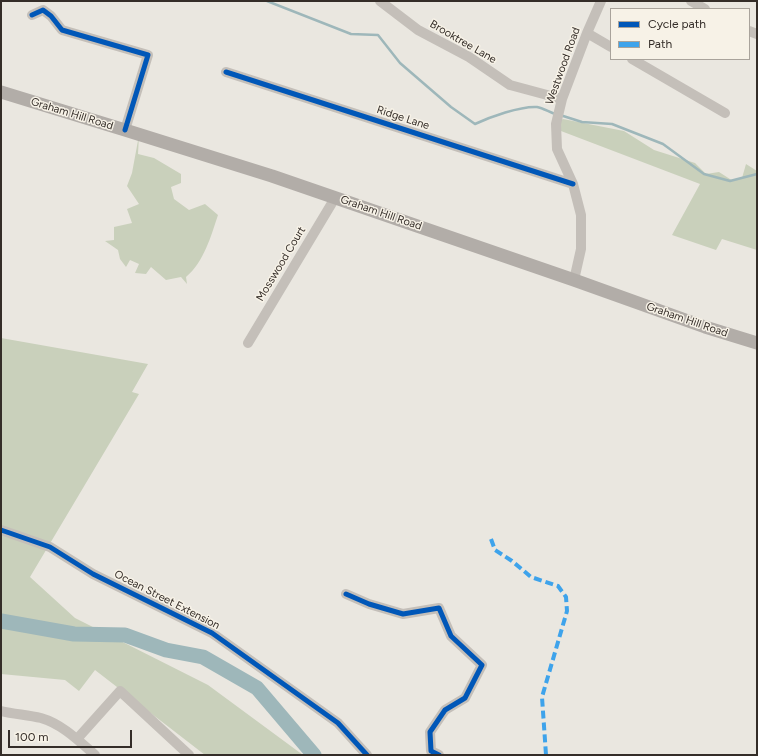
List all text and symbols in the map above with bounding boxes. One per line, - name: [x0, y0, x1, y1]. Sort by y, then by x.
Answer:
- legend: [610, 8, 750, 60]
- text: Cycle path: [648, 17, 706, 31]
- street label: Brooktree Lane: [427, 18, 499, 66]
- street label: Westwood Road: [543, 26, 583, 106]
- text: Path: [648, 37, 672, 51]
- street label: Graham Hill Road: [29, 95, 115, 133]
- street label: Ridge Lane: [375, 103, 431, 133]
- street label: Graham Hill Road: [339, 193, 423, 233]
- street label: Mosswood Court: [254, 224, 308, 304]
- street label: Graham Hill Road: [645, 300, 729, 340]
- street label: Ocean Street Extension: [112, 568, 222, 632]
- scale bar: [10, 722, 134, 748]
- text: 100 m: [15, 730, 49, 744]

